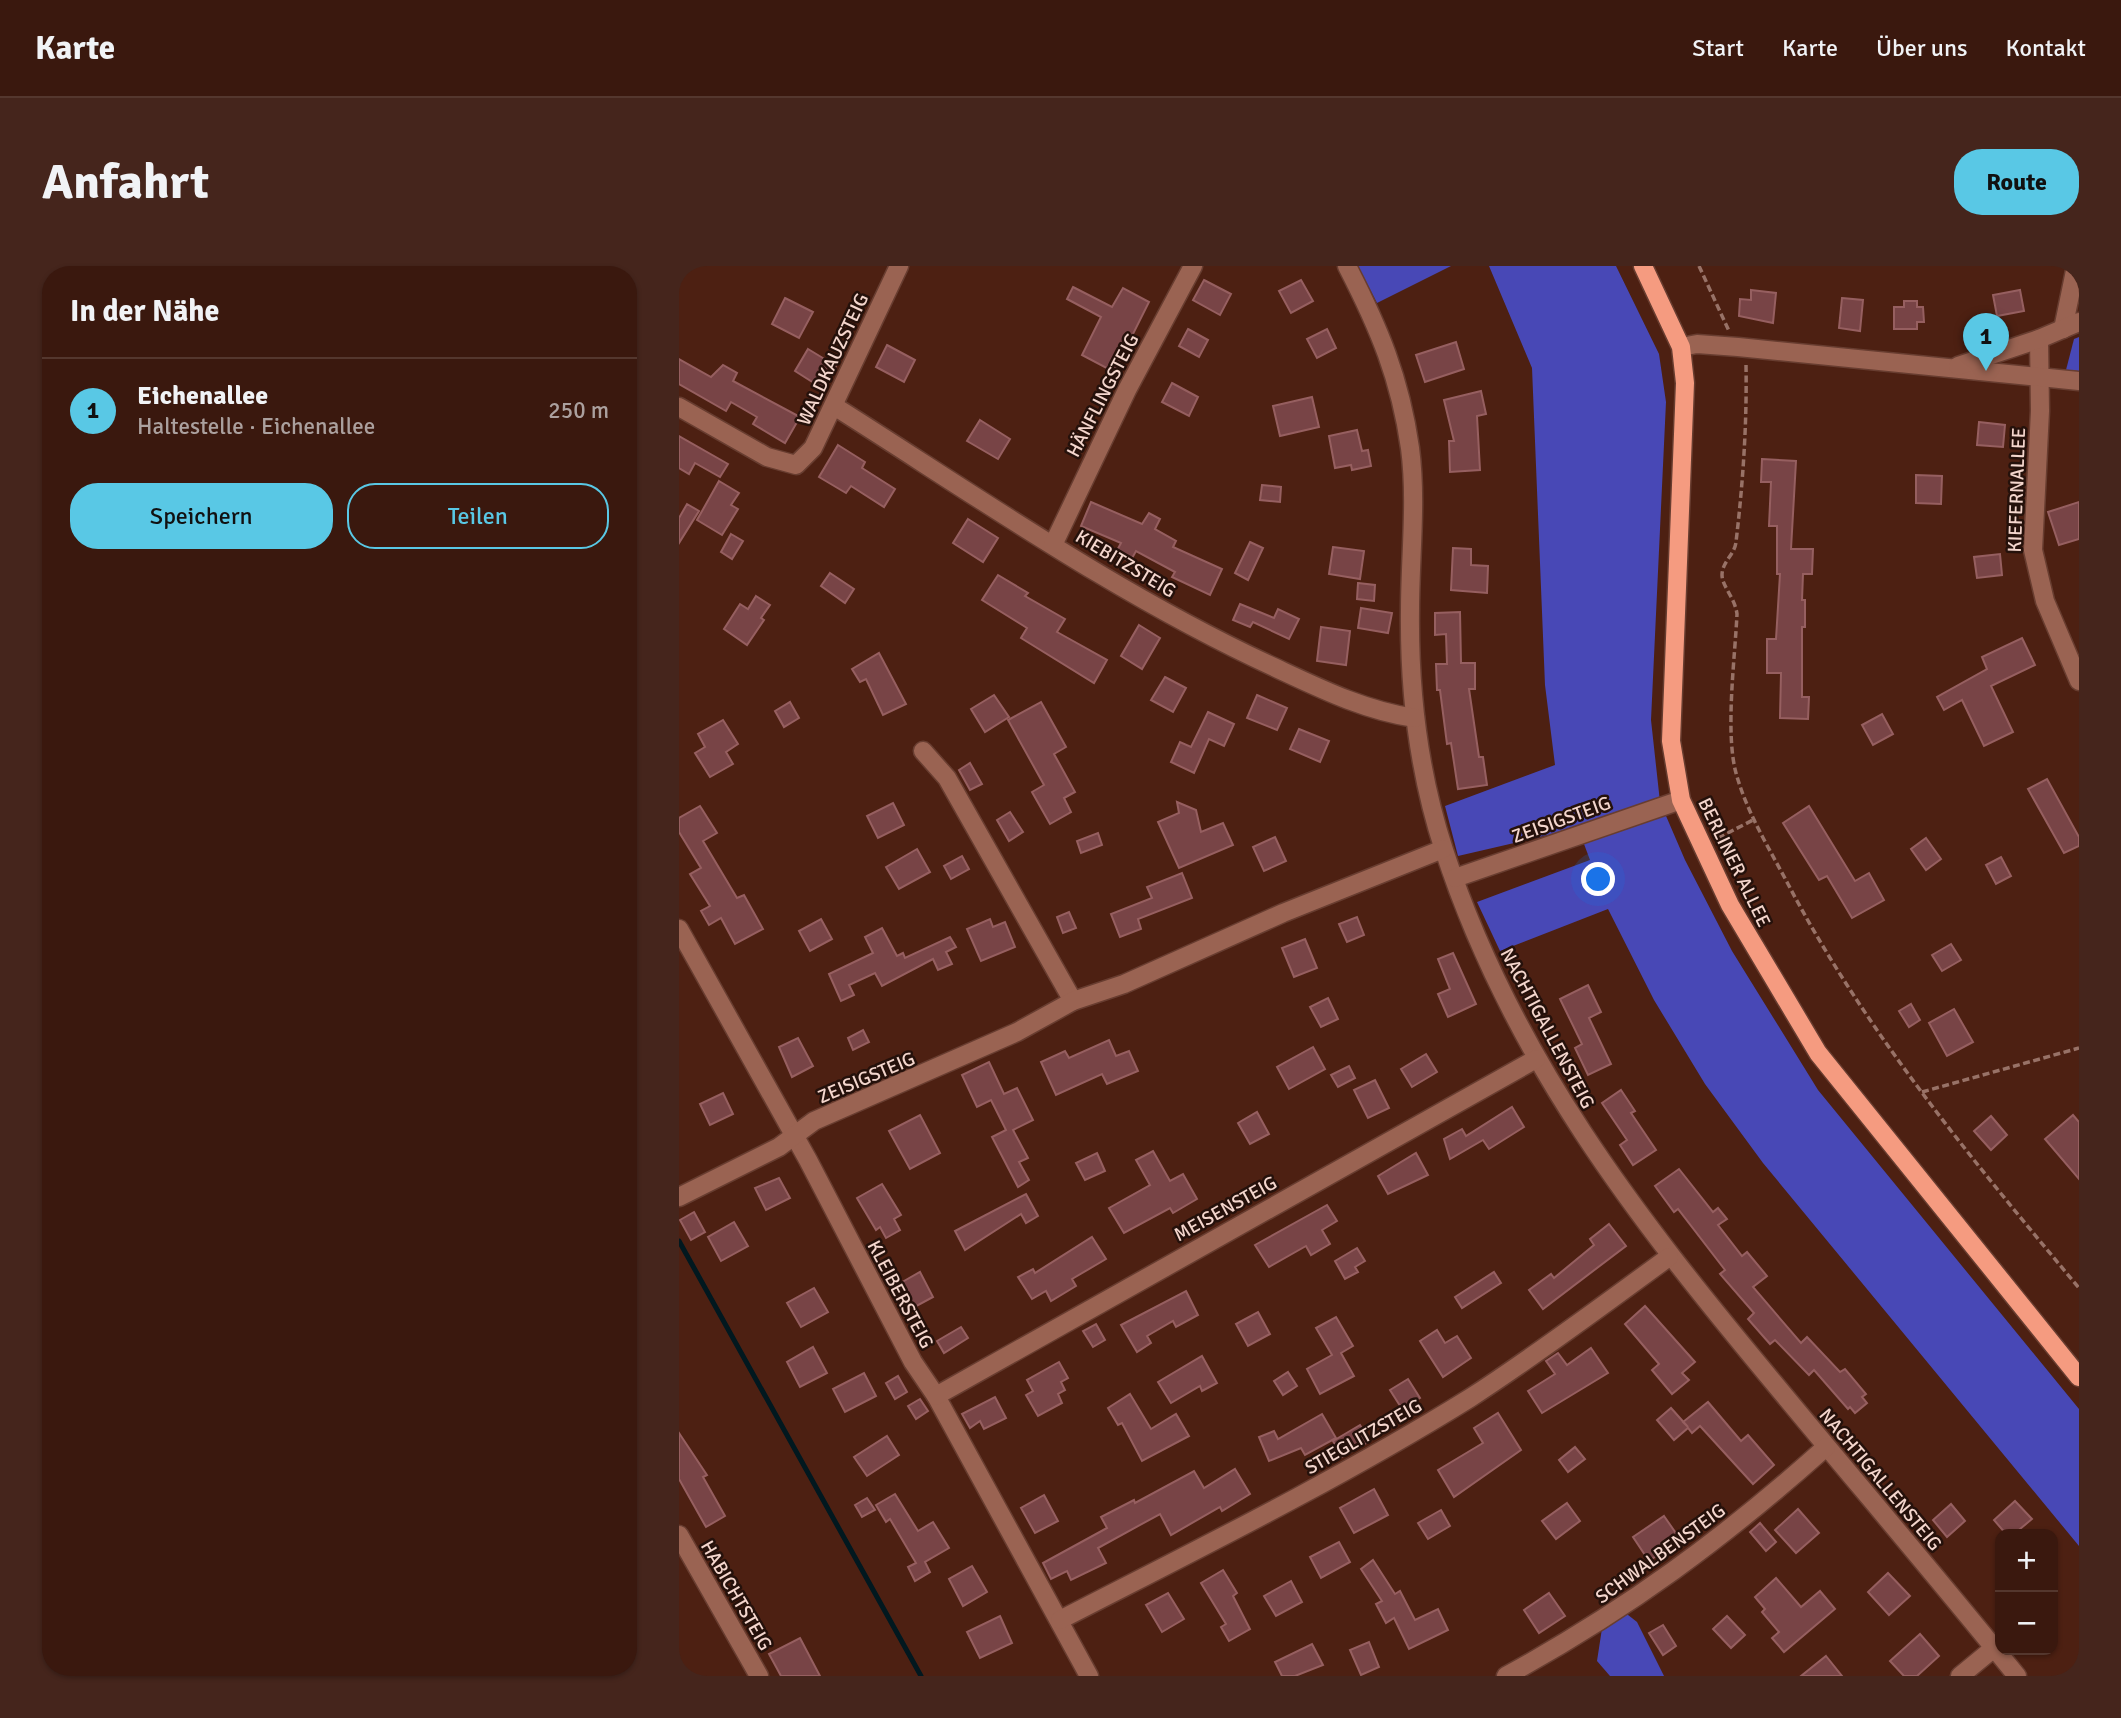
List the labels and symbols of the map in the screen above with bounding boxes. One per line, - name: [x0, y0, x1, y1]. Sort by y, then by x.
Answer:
- street label: WALDKAUZSTEIG: [792, 290, 874, 429]
- pin: 1: [1963, 313, 2009, 371]
- street label: HÄNFLINGSTEIG: [1061, 330, 1144, 461]
- street label: KIEFERNALLEE: [2003, 427, 2031, 553]
- street label: KIEBITZSTEIG: [1071, 525, 1180, 603]
- street label: ZEISIGSTEIG: [1509, 791, 1614, 849]
- street label: BERLINER ALLEE: [1692, 794, 1776, 931]
- your location: [1581, 862, 1615, 896]
- street label: NACHTIGALLENSTEIG: [1495, 944, 1600, 1113]
- street label: ZEISIGSTEIG: [814, 1047, 919, 1109]
- street label: MEISENSTEIG: [1170, 1171, 1281, 1247]
- street label: KLEIBERSTEIG: [862, 1236, 939, 1353]
- street label: STIEGLITZSTEIG: [1301, 1394, 1426, 1480]
- street label: NACHTIGALLENSTEIG: [1814, 1404, 1947, 1556]
- street label: SCHWALBENSTEIG: [1591, 1499, 1730, 1609]
- street label: HABICHTSTEIG: [695, 1536, 777, 1655]

